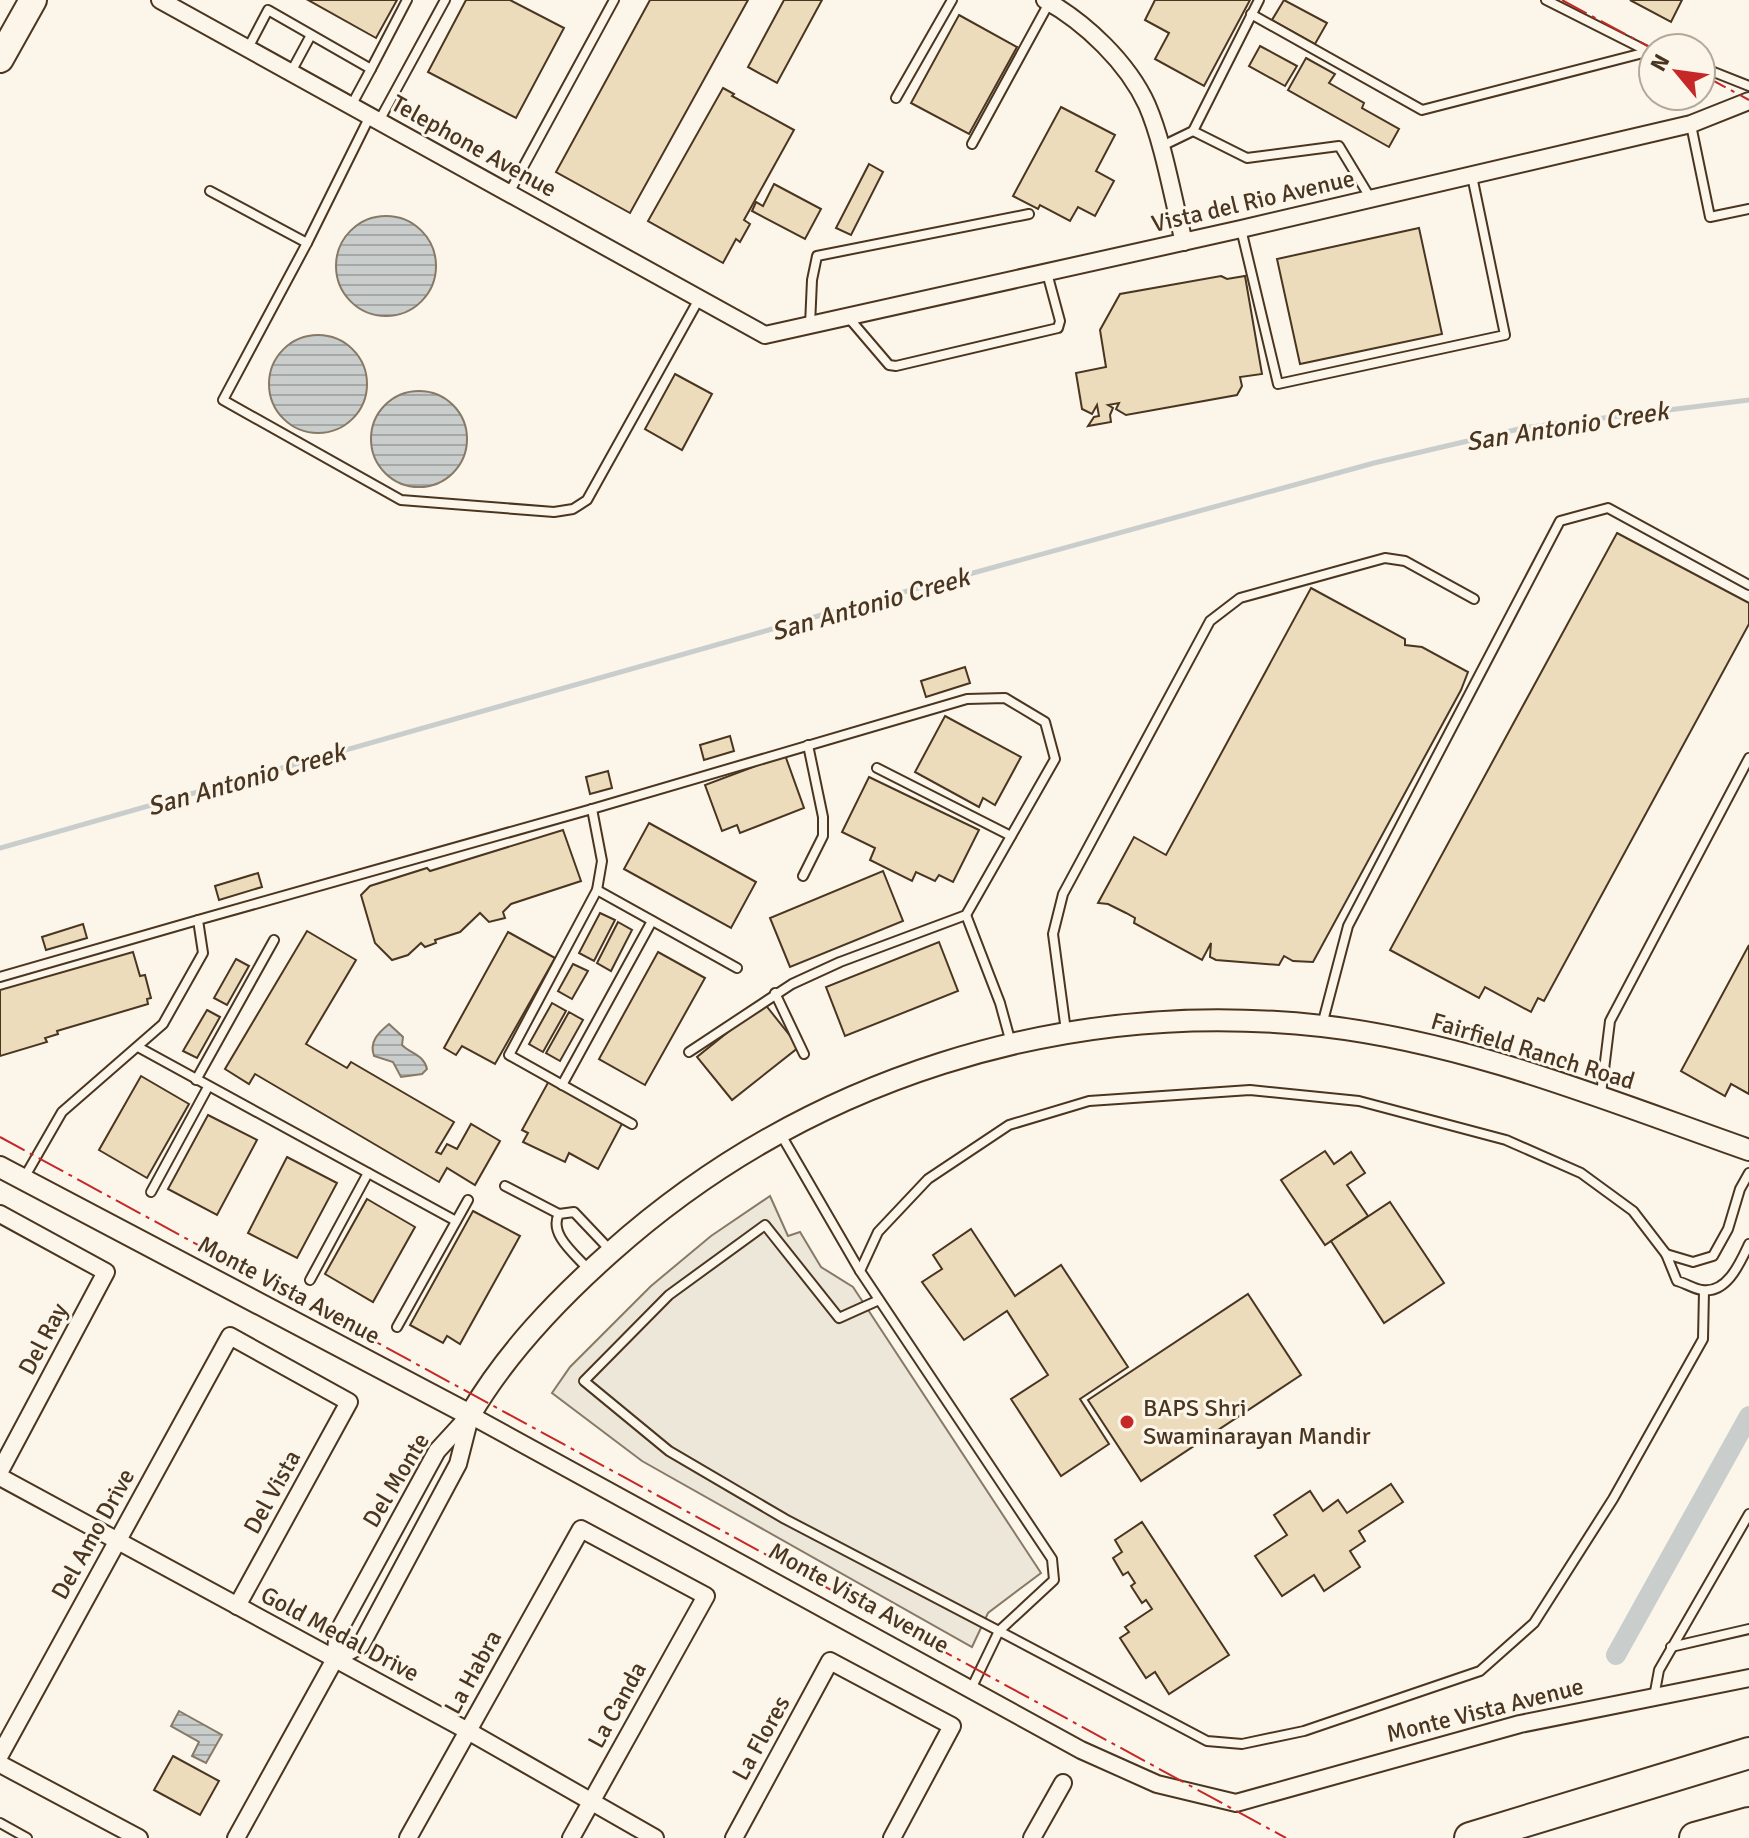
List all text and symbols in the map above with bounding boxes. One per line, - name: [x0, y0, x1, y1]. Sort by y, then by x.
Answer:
- north arrow: [1637, 32, 1717, 112]
- text: N: [1644, 49, 1675, 76]
- street label: Telephone Avenue: [386, 88, 562, 204]
- street label: Vista del Rio Avenue: [1149, 163, 1357, 239]
- water label: San Antonio Creek: [1464, 395, 1673, 459]
- water label: San Antonio Creek: [768, 561, 975, 649]
- water label: San Antonio Creek: [144, 736, 351, 824]
- street label: Fairfield Ranch Road: [1428, 1006, 1638, 1096]
- street label: Monte Vista Avenue: [193, 1229, 385, 1351]
- street label: Del Ray: [12, 1298, 74, 1380]
- place label: BAPS Shri Swaminarayan Mandir: [1143, 1393, 1371, 1451]
- marker: BAPS Shri Swaminarayan Mandir: [1118, 1413, 1136, 1431]
- street label: Del Monte: [356, 1427, 436, 1533]
- street label: Del Vista: [237, 1445, 307, 1539]
- street label: Del Amo Drive: [45, 1463, 141, 1605]
- street label: Monte Vista Avenue: [763, 1536, 955, 1660]
- street label: Gold Medal Drive: [256, 1580, 424, 1688]
- street label: La Habra: [438, 1625, 508, 1719]
- street label: La Canda: [581, 1657, 653, 1753]
- street label: Monte Vista Avenue: [1383, 1671, 1587, 1749]
- street label: La Flores: [725, 1690, 797, 1786]

